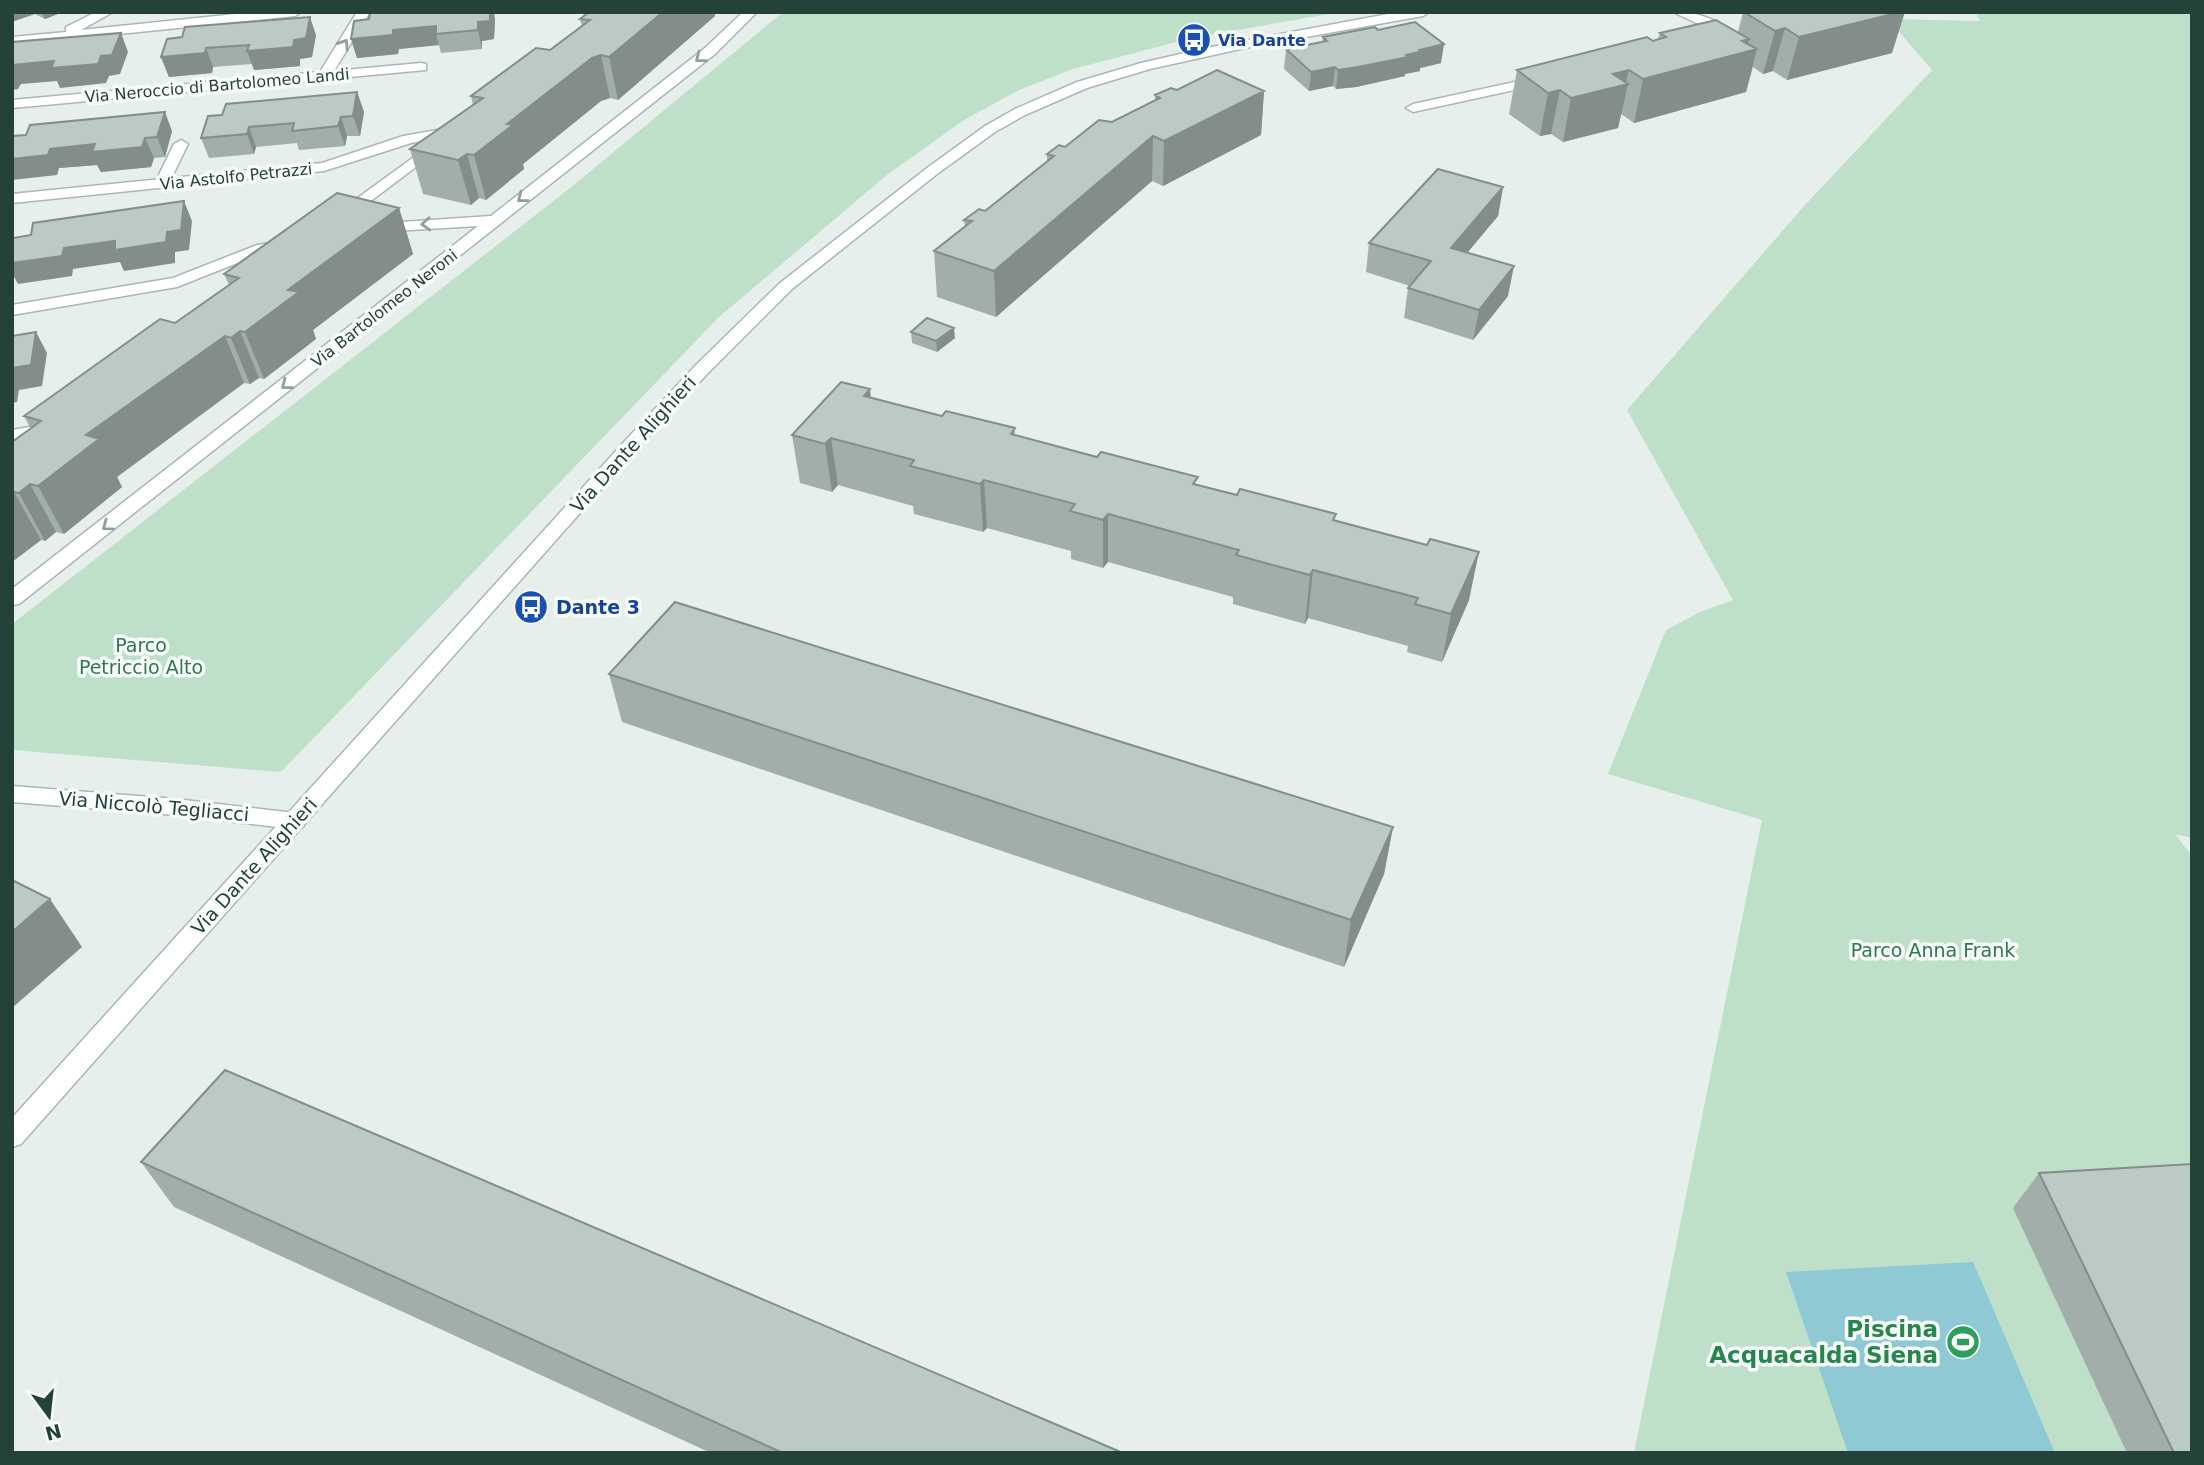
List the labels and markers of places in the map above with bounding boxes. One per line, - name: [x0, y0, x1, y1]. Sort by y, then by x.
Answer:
- bus stop icon: Via Dante: [1175, 21, 1213, 59]
- place label: Via Dante: [1218, 31, 1306, 50]
- bus stop icon: Dante 3: [512, 588, 550, 626]
- place label: Dante 3: [556, 596, 640, 618]
- place label: Piscina Acquacalda Siena: [1709, 1316, 1938, 1368]
- sports icon: Piscina Acquacalda Siena: [1944, 1323, 1982, 1361]

